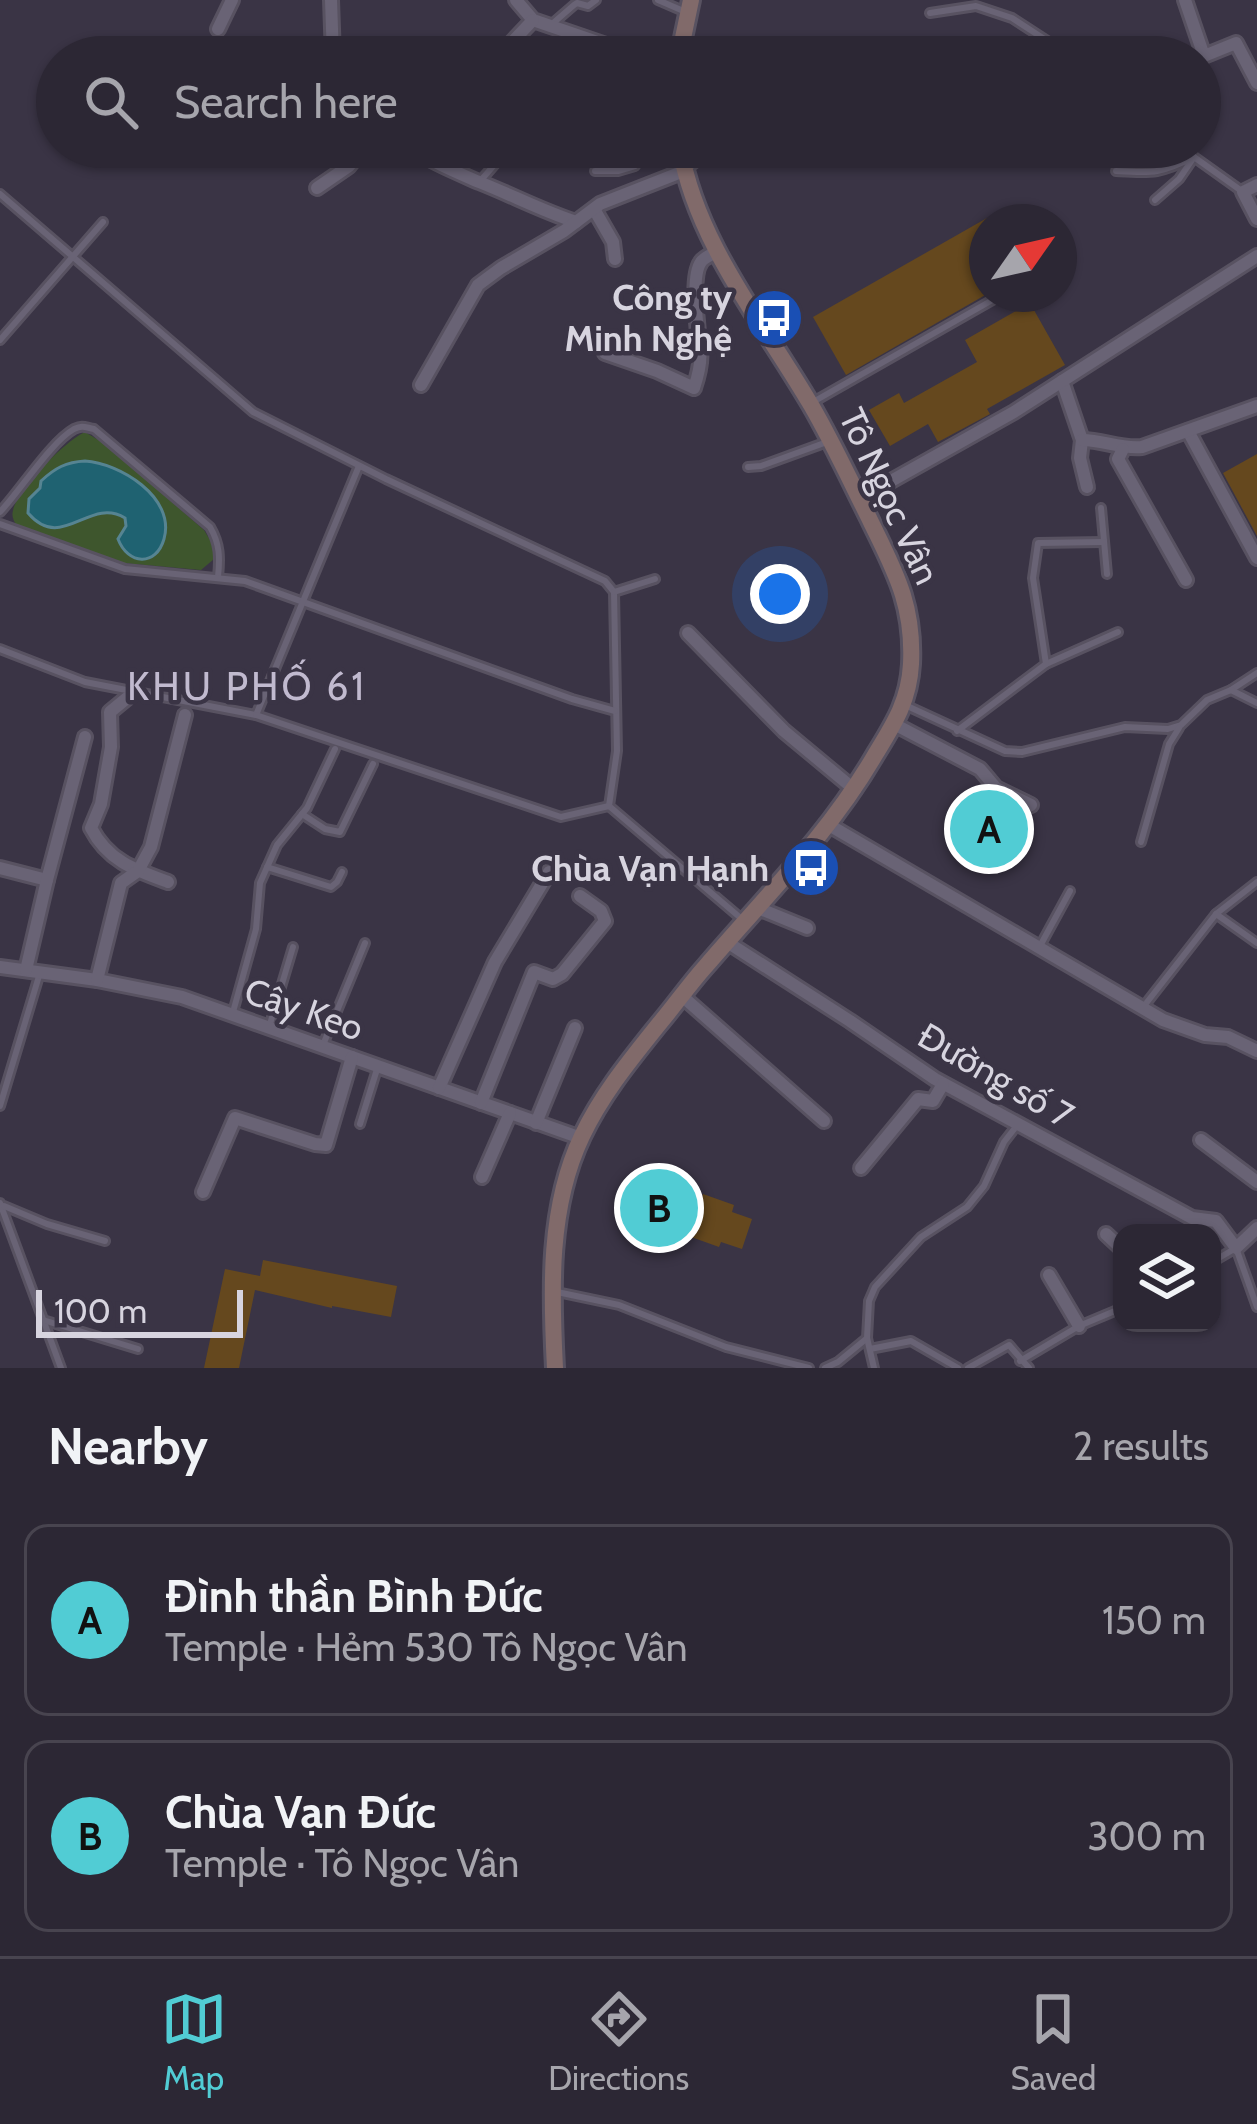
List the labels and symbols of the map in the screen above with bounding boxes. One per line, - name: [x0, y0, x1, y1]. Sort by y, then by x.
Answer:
- north arrow: [969, 204, 1077, 312]
- place label: Công ty Minh Nghệ: [565, 275, 733, 360]
- bus stop icon: Công ty Minh Nghệ: [743, 287, 805, 349]
- street label: Tô Ngọc Vân: [830, 401, 950, 591]
- your location: [750, 564, 810, 624]
- district label: KHU PHỐ 61: [127, 659, 367, 710]
- pin: A: [950, 784, 1028, 874]
- bus stop icon: Chùa Vạn Hạnh: [780, 837, 842, 899]
- place label: Chùa Vạn Hạnh: [531, 846, 769, 890]
- street label: Cây Keo: [239, 968, 369, 1050]
- street label: Đường số 7: [911, 1013, 1081, 1137]
- pin: B: [620, 1163, 698, 1253]
- scale bar: [36, 1284, 243, 1337]

